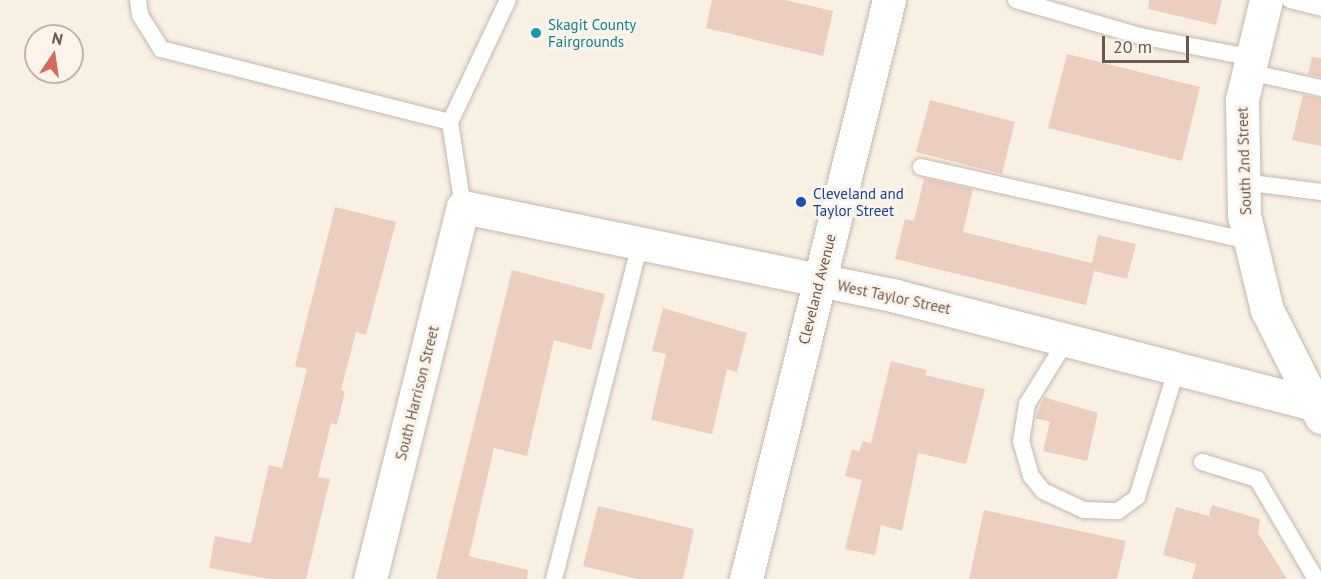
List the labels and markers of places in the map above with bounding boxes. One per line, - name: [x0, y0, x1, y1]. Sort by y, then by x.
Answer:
- place label: Skagit County Fairgrounds: [548, 15, 636, 50]
- marker: Skagit County Fairgrounds: [529, 26, 543, 40]
- place label: Cleveland and Taylor Street: [813, 184, 904, 219]
- marker: Cleveland and Taylor Street: [794, 195, 808, 209]

